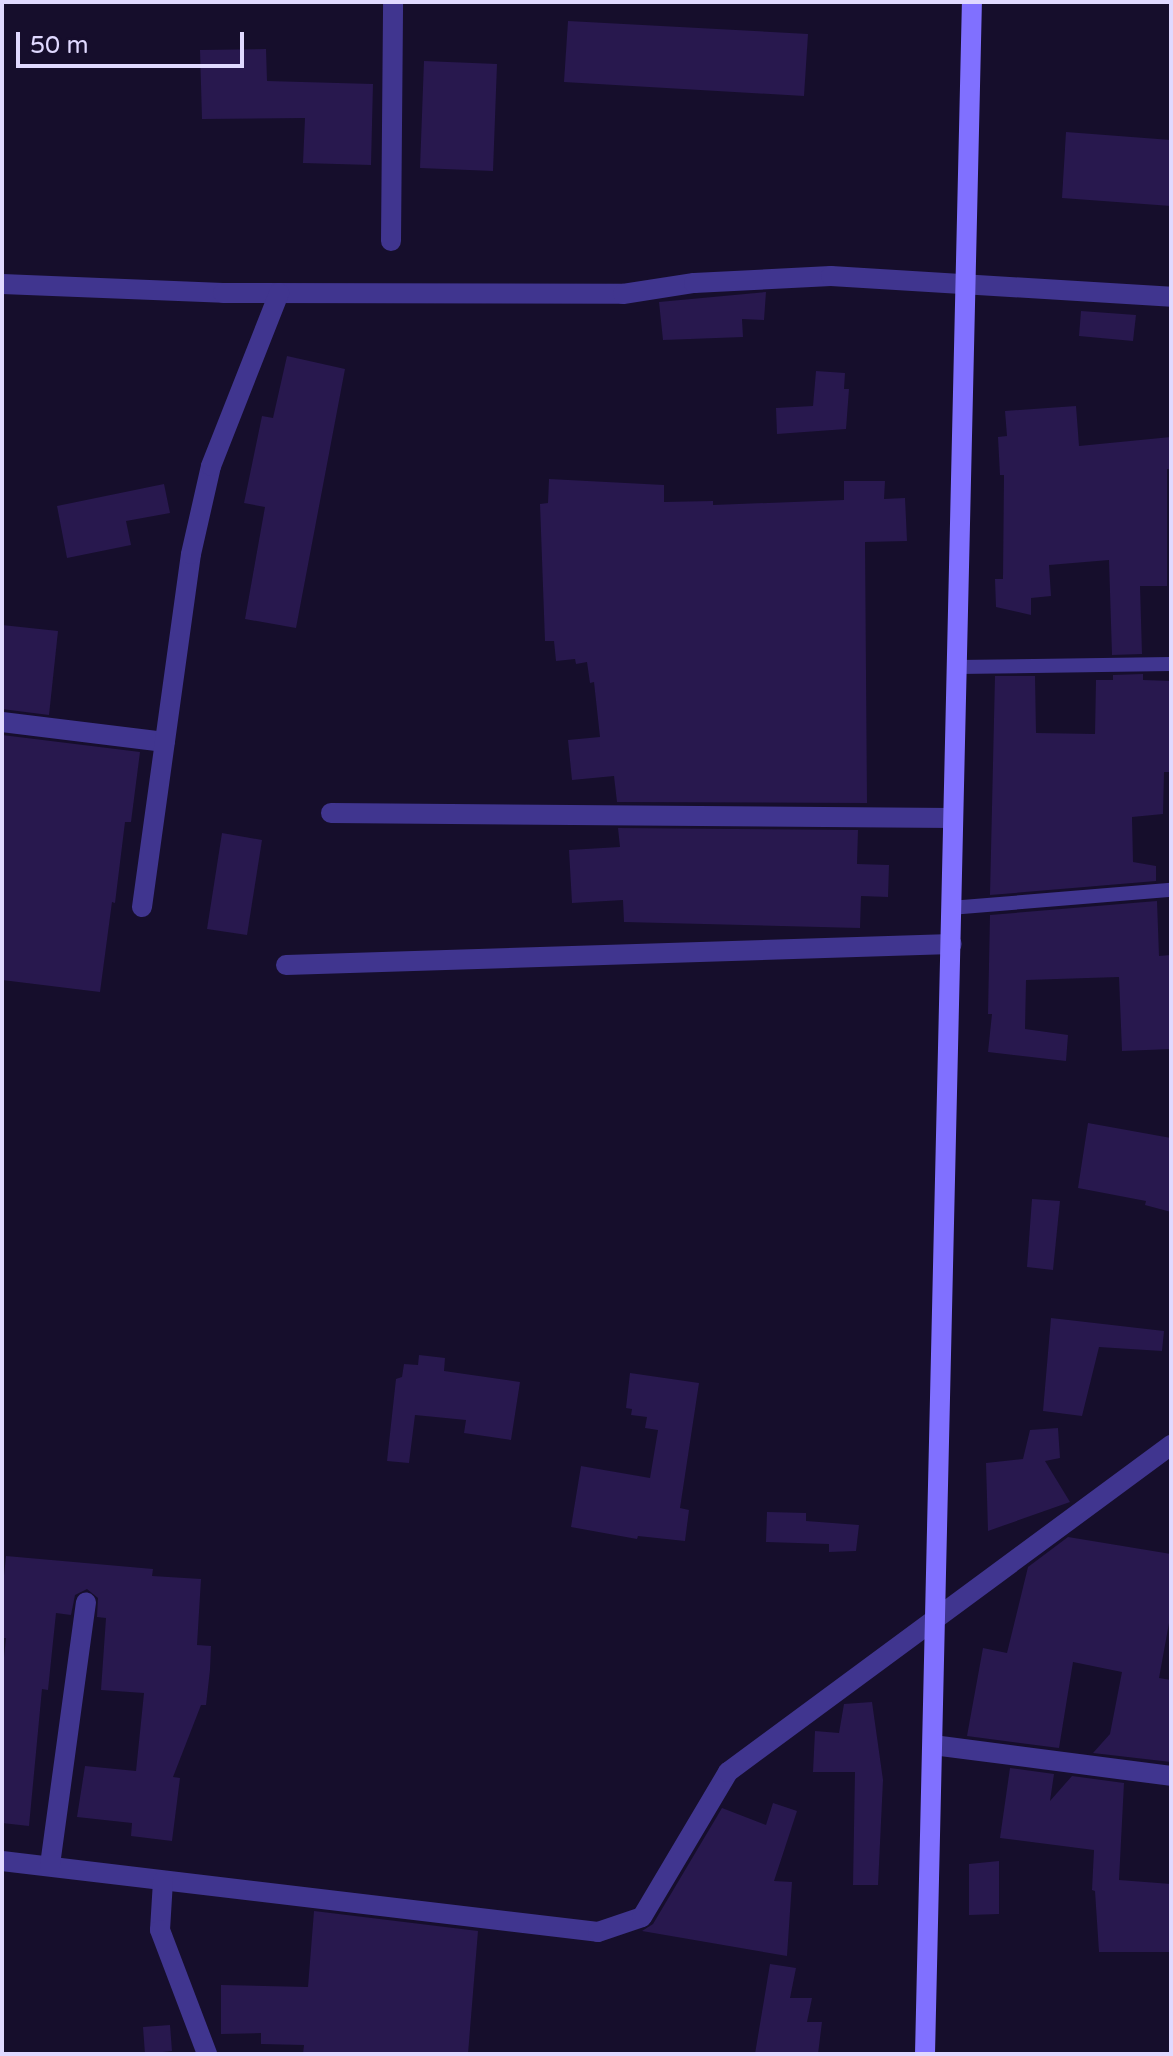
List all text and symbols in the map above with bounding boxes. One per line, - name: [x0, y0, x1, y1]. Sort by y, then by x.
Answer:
- scale bar: [20, 16, 248, 66]
- text: 50 m: [30, 31, 88, 60]

